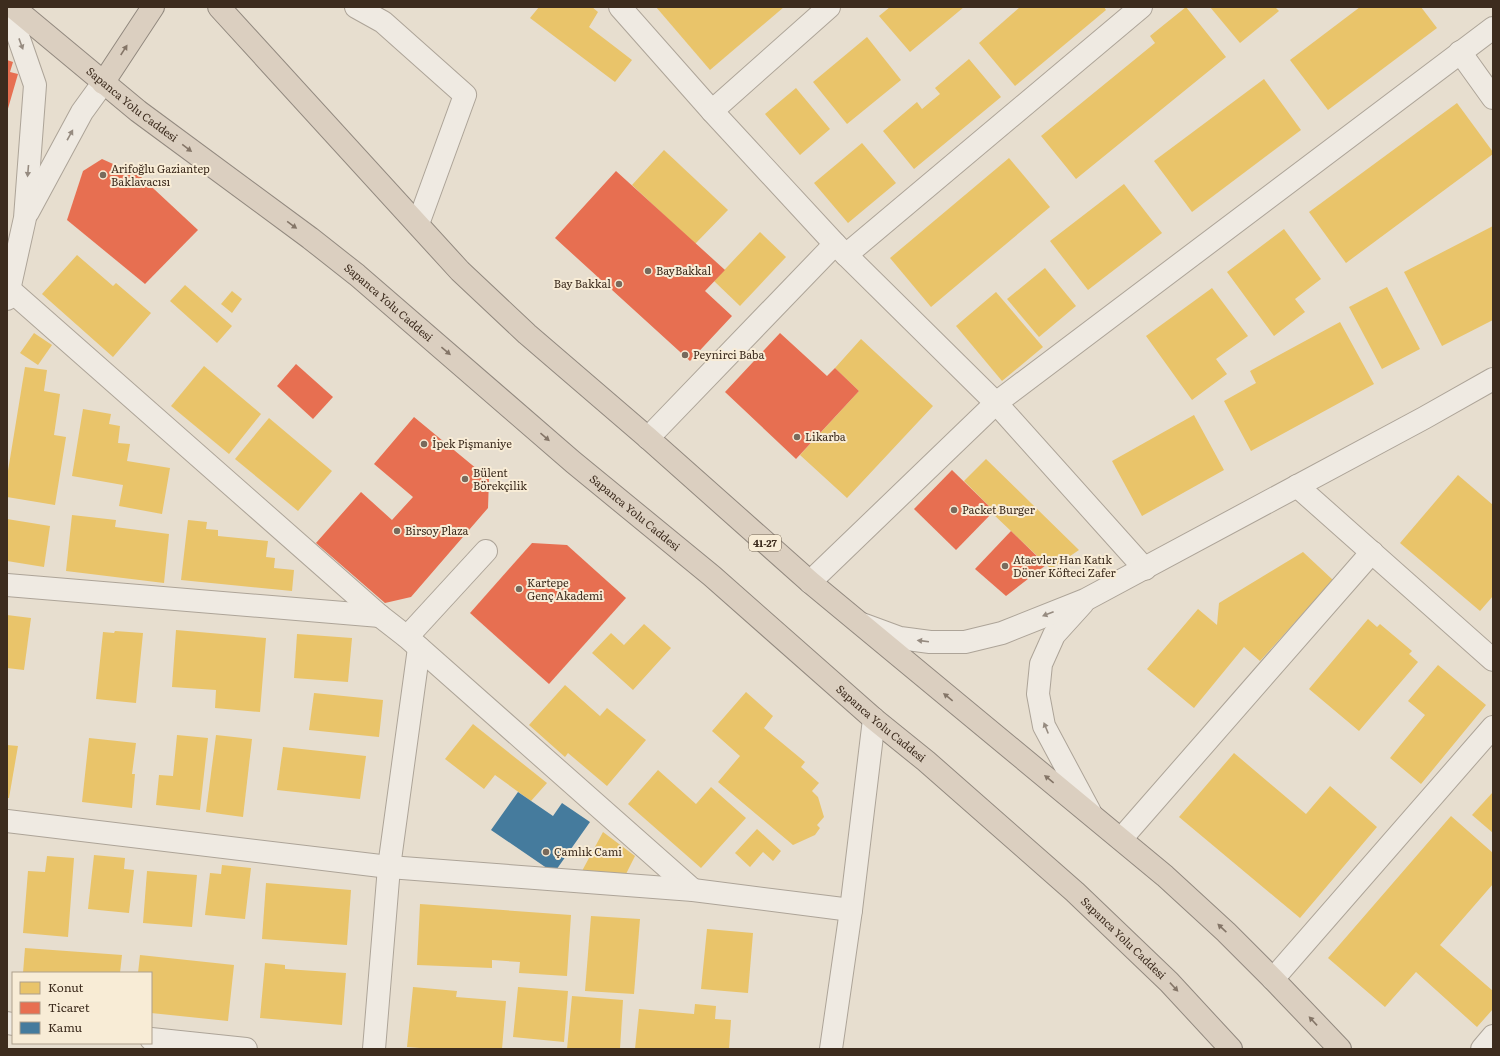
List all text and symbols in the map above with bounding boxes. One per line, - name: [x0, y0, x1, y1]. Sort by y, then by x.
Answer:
- one-way arrow: [18, 38, 24, 50]
- one-way arrow: [121, 44, 128, 56]
- street label: Sapanca Yolu Caddesi: [84, 63, 182, 145]
- one-way arrow: [67, 129, 74, 140]
- one-way arrow: [181, 144, 192, 152]
- place label: Arifoğlu Gaziantep Baklavacısı: [111, 160, 210, 189]
- one-way arrow: [25, 165, 32, 177]
- marker: Arifoğlu Gaziantep Baklavacısı: [98, 170, 108, 180]
- one-way arrow: [286, 221, 297, 229]
- street label: Sapanca Yolu Caddesi: [341, 259, 437, 345]
- place label: BayBakkal: [656, 262, 711, 278]
- marker: BayBakkal: [643, 266, 653, 276]
- place label: Bay Bakkal: [554, 275, 611, 291]
- marker: Bay Bakkal: [614, 279, 624, 289]
- place label: Peynirci Baba: [693, 346, 764, 362]
- one-way arrow: [441, 347, 452, 356]
- marker: Peynirci Baba: [680, 350, 690, 360]
- place label: Likarba: [805, 428, 846, 444]
- one-way arrow: [539, 432, 550, 441]
- marker: Likarba: [792, 432, 802, 442]
- place label: İpek Pişmaniye: [432, 435, 512, 451]
- marker: İpek Pişmaniye: [419, 439, 429, 449]
- place label: Bülent Börekçilik: [473, 464, 527, 493]
- street label: Sapanca Yolu Caddesi: [587, 470, 684, 554]
- marker: Bülent Börekçilik: [460, 474, 470, 484]
- place label: Packet Burger: [962, 501, 1036, 517]
- marker: Packet Burger: [949, 505, 959, 515]
- place label: Birsoy Plaza: [405, 522, 468, 538]
- marker: Birsoy Plaza: [392, 526, 402, 536]
- road number: 41-27: [749, 535, 781, 551]
- place label: Ataevler Han Katık Döner Köfteci Zafer: [1013, 551, 1117, 580]
- marker: Ataevler Han Katık Döner Köfteci Zafer: [1000, 561, 1010, 571]
- place label: Kartepe Genç Akademi: [527, 574, 603, 603]
- marker: Kartepe Genç Akademi: [514, 584, 524, 594]
- one-way arrow: [1042, 612, 1054, 618]
- one-way arrow: [917, 637, 929, 644]
- street label: Sapanca Yolu Caddesi: [833, 680, 930, 765]
- one-way arrow: [943, 693, 954, 702]
- one-way arrow: [1042, 722, 1049, 734]
- one-way arrow: [1044, 775, 1054, 784]
- place label: Çamlık Cami: [554, 843, 622, 859]
- marker: Çamlık Cami: [541, 847, 551, 857]
- street label: Sapanca Yolu Caddesi: [1078, 893, 1170, 983]
- one-way arrow: [1217, 923, 1227, 933]
- legend: [12, 972, 152, 1044]
- text: Konut: [48, 978, 84, 996]
- one-way arrow: [1169, 982, 1178, 992]
- text: Ticaret: [48, 998, 90, 1016]
- one-way arrow: [1308, 1016, 1318, 1026]
- text: Kamu: [48, 1018, 83, 1036]

